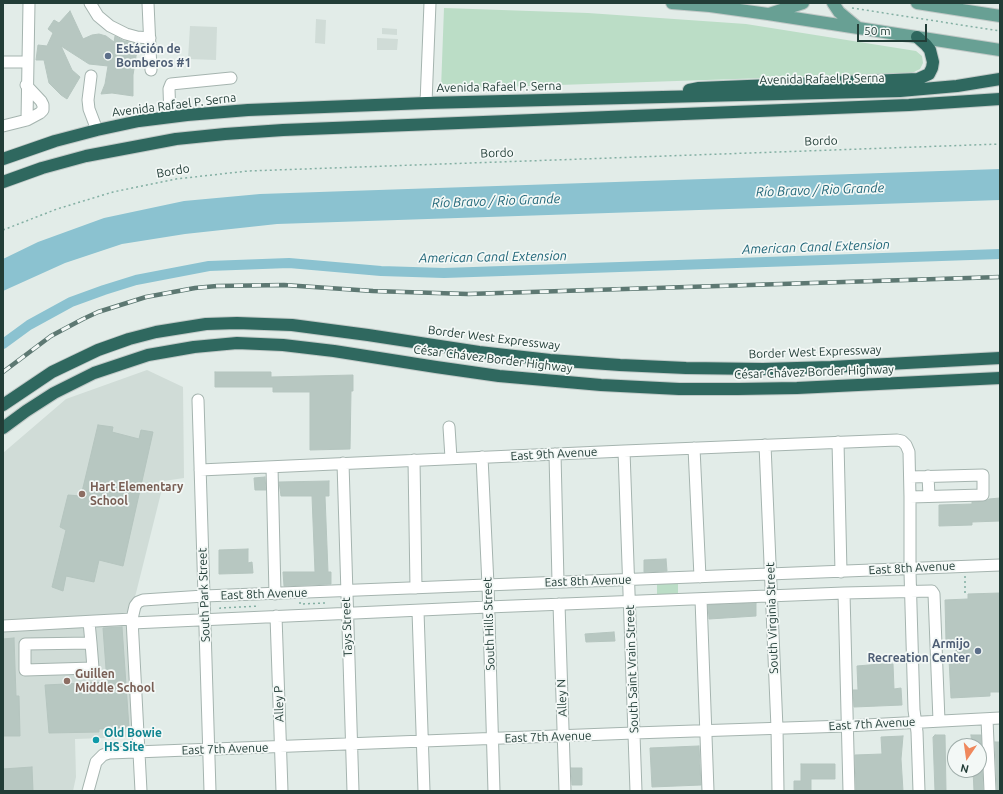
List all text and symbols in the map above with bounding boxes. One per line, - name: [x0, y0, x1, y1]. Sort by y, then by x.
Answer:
- scale bar: [859, 16, 929, 42]
- text: 50 m: [864, 24, 891, 37]
- place label: Estáción de Bomberos #1: [116, 42, 191, 70]
- marker: Estáción de Bomberos #1: [103, 51, 113, 61]
- street label: Avenida Rafael P. Serna: [759, 71, 885, 87]
- street label: Avenida Rafael P. Serna: [436, 79, 562, 95]
- street label: Avenida Rafael P. Serna: [111, 90, 237, 120]
- street label: Bordo: [804, 133, 838, 149]
- street label: Bordo: [480, 145, 514, 161]
- street label: Bordo: [155, 161, 191, 181]
- water label: Río Bravo / Rio Grande: [756, 180, 884, 200]
- water label: Río Bravo / Rio Grande: [432, 191, 560, 211]
- water label: American Canal Extension: [742, 237, 890, 257]
- water label: American Canal Extension: [419, 248, 567, 266]
- street label: Border West Expressway: [427, 323, 561, 353]
- street label: César Chávez Border Highway: [413, 342, 573, 376]
- street label: Border West Expressway: [748, 342, 882, 362]
- street label: César Chávez Border Highway: [734, 362, 894, 382]
- street label: East 9th Avenue: [510, 445, 598, 463]
- place label: Hart Elementary School: [90, 480, 183, 508]
- marker: Hart Elementary School: [77, 489, 87, 499]
- street label: South Park Street: [195, 547, 213, 643]
- street label: East 8th Avenue: [868, 559, 956, 577]
- street label: South Virginia Street: [763, 562, 781, 674]
- street label: East 8th Avenue: [544, 572, 632, 590]
- street label: South Hills Street: [480, 577, 498, 671]
- street label: East 8th Avenue: [220, 585, 308, 603]
- street label: Tays Street: [339, 597, 355, 657]
- street label: South Saint Vrain Street: [623, 605, 641, 733]
- place label: Armijo Recreation Center: [867, 637, 970, 665]
- marker: Armijo Recreation Center: [973, 646, 983, 656]
- place label: Guillen Middle School: [75, 667, 155, 695]
- marker: Guillen Middle School: [62, 676, 72, 686]
- street label: Alley N: [554, 679, 570, 717]
- street label: Alley P: [271, 686, 287, 722]
- street label: East 7th Avenue: [828, 715, 916, 733]
- place label: Old Bowie HS Site: [104, 726, 162, 754]
- street label: East 7th Avenue: [504, 728, 592, 746]
- marker: Old Bowie HS Site: [91, 735, 101, 745]
- north arrow: [947, 738, 987, 778]
- street label: East 7th Avenue: [181, 740, 269, 758]
- text: N: [959, 762, 970, 775]

